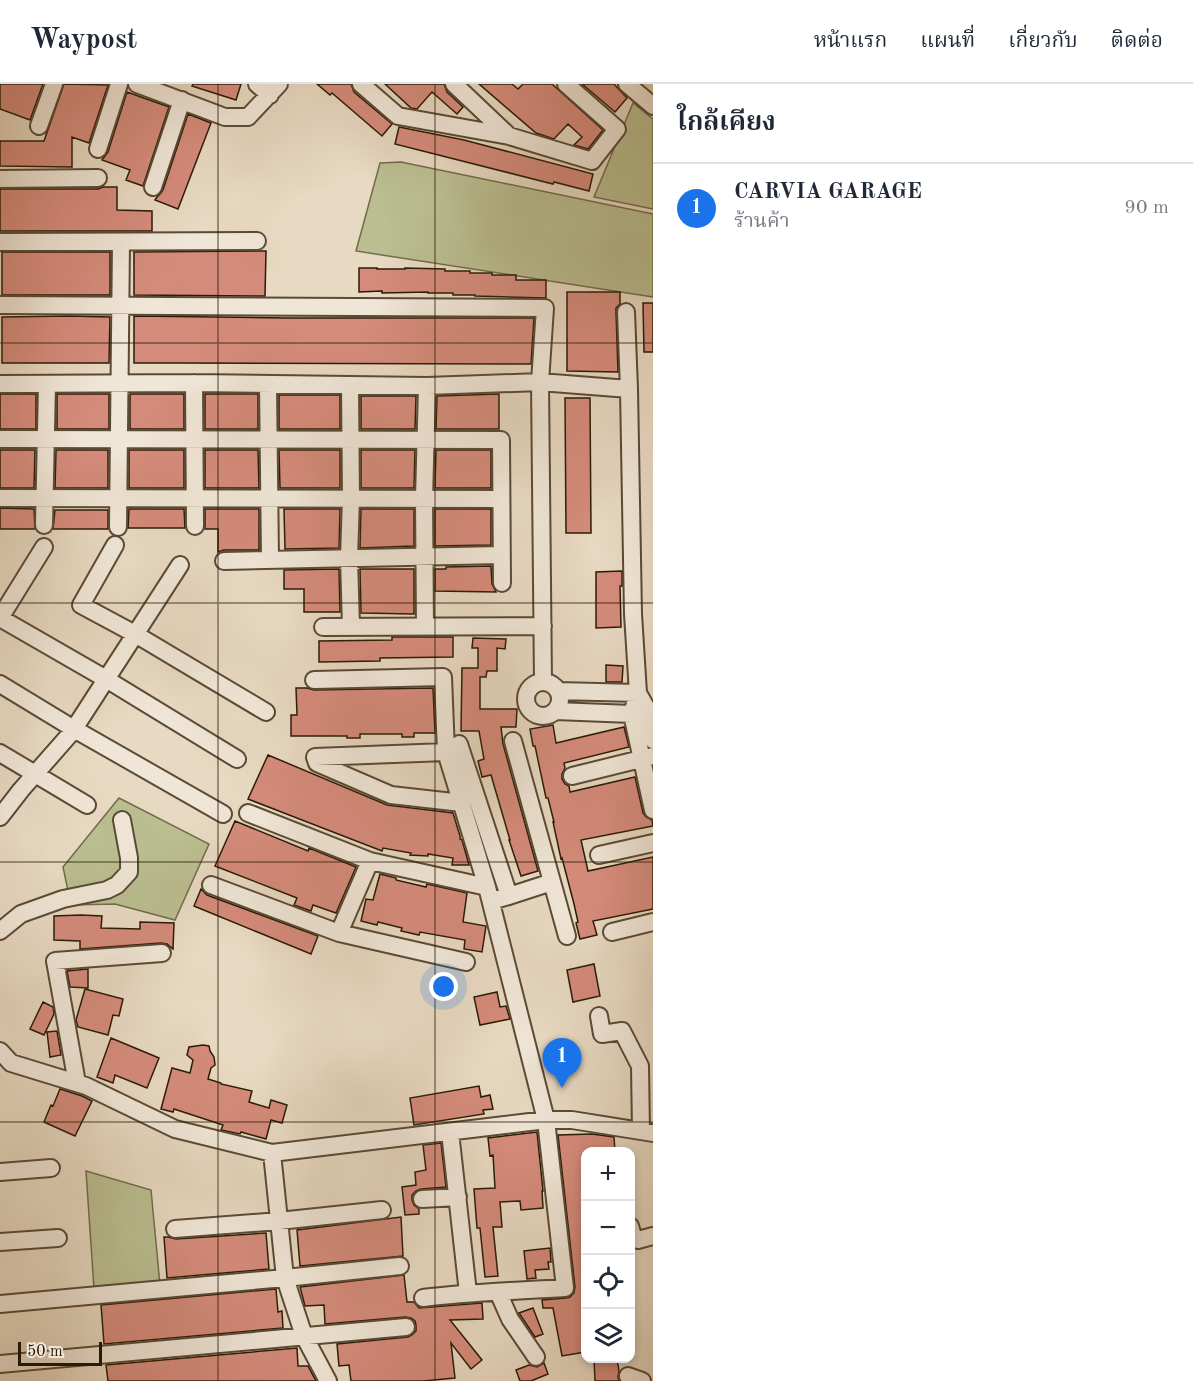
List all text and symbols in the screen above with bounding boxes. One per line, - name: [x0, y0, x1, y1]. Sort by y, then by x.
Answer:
- text: Waypost: [30, 27, 137, 55]
- text: หน้าแรก: [814, 31, 887, 52]
- text: แผนที่: [920, 31, 975, 52]
- text: เกี่ยวกับ: [1008, 31, 1078, 52]
- text: ติดต่อ: [1111, 31, 1163, 52]
- text: ใกล้เคียง: [677, 110, 776, 136]
- text: CARVIA GARAGE: [734, 181, 922, 203]
- text: 1: [691, 198, 702, 218]
- text: 90 m: [1124, 198, 1169, 218]
- text: ร้านค้า: [734, 212, 789, 232]
- your location: [429, 972, 458, 1001]
- pin: 1: [542, 1038, 582, 1088]
- map controls: [581, 1147, 635, 1363]
- button: +: [581, 1147, 635, 1201]
- button: −: [581, 1201, 635, 1255]
- button: locate: [581, 1255, 635, 1309]
- button: layers: [581, 1309, 635, 1363]
- scale bar: [18, 1339, 102, 1366]
- text: 50 m: [27, 1344, 63, 1360]

